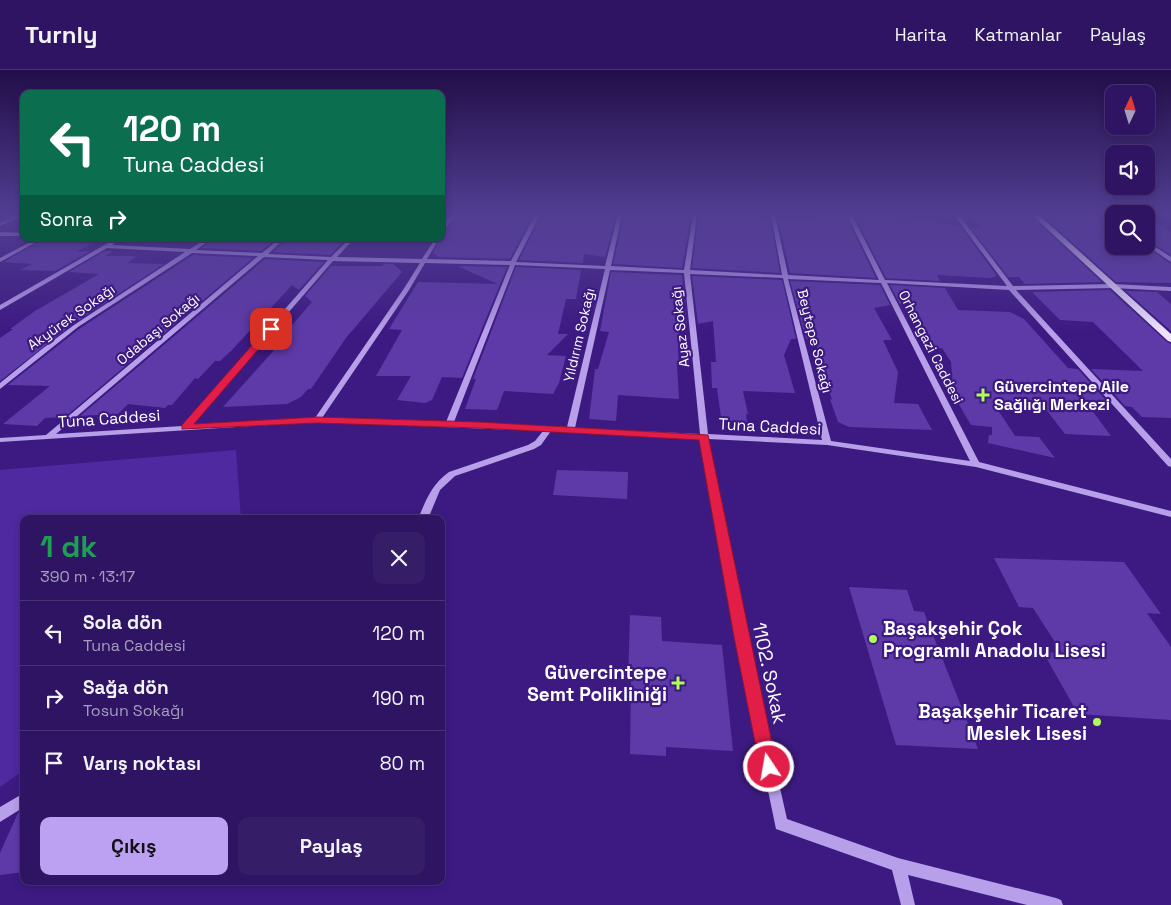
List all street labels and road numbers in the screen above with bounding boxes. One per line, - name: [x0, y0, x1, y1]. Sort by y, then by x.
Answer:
- street label: Akyürek Sokağı: [24, 280, 118, 354]
- street label: Yıldırım Sokağı: [559, 286, 599, 384]
- street label: Ayaz Sokağı: [667, 286, 693, 368]
- street label: Beytepe Sokağı: [793, 287, 837, 395]
- street label: Orhangazi Caddesi: [895, 287, 967, 407]
- street label: Odabaşı Sokağı: [113, 289, 203, 369]
- street label: Tuna Caddesi: [57, 404, 161, 433]
- street label: Tuna Caddesi: [718, 413, 822, 440]
- street label: 1102. Sokak: [747, 620, 792, 726]

